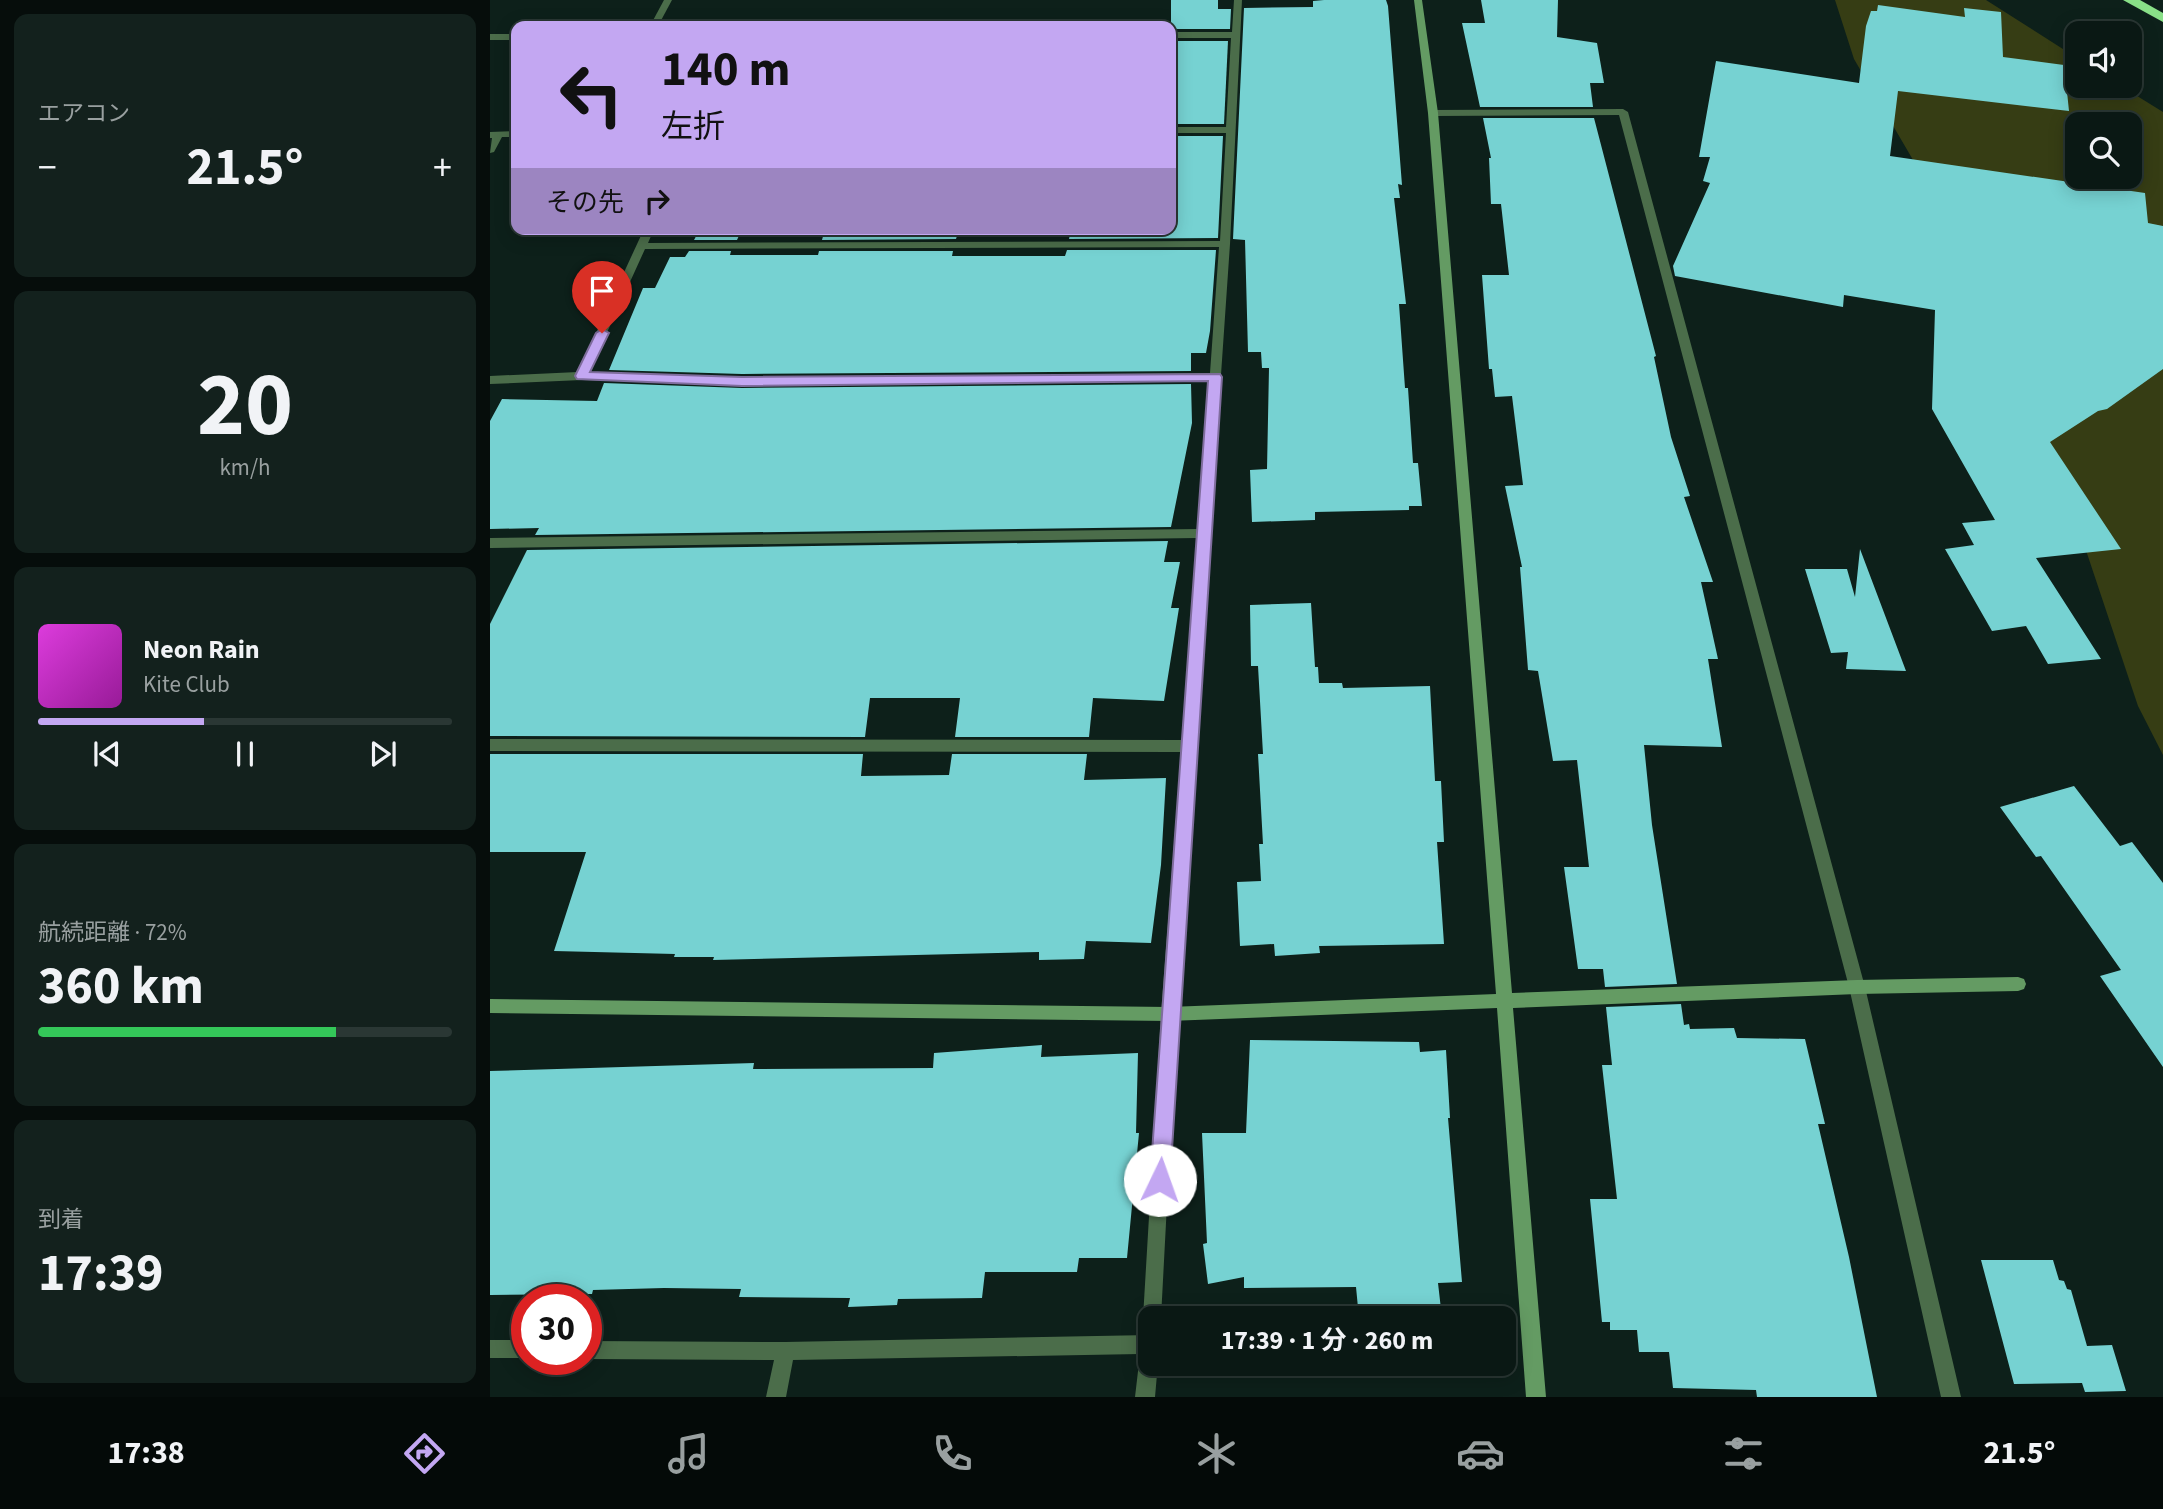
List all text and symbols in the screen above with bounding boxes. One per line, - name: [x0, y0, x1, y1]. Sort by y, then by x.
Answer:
- map controls: [2065, 21, 2142, 189]
- button: sound: [2065, 21, 2142, 98]
- text: 140 m: [661, 35, 790, 105]
- icon: left: [546, 49, 637, 140]
- text: エアコン: [38, 97, 130, 130]
- text: 左折: [661, 104, 725, 150]
- button: search: [2065, 112, 2142, 189]
- text: 21.5°: [187, 131, 303, 205]
- text: −: [38, 141, 57, 195]
- text: +: [433, 141, 452, 195]
- icon: right: [638, 182, 676, 220]
- text: その先: [546, 184, 624, 221]
- pin: [572, 261, 632, 333]
- icon: arrive: [583, 272, 621, 310]
- text: 20: [197, 341, 293, 470]
- text: km/h: [219, 451, 271, 484]
- text: Neon Rain: [143, 631, 260, 668]
- text: Kite Club: [143, 668, 230, 701]
- icon: previous: [88, 735, 126, 773]
- icon: pause: [226, 735, 264, 773]
- icon: next: [364, 735, 402, 773]
- text: 航続距離 · 72%: [38, 916, 187, 949]
- text: 360 km: [38, 950, 204, 1024]
- position arrow: [1123, 1143, 1197, 1217]
- text: 到着: [38, 1203, 84, 1236]
- text: 17:39: [38, 1237, 163, 1311]
- speed limit sign: 30: [511, 1284, 602, 1375]
- text: 17:39 · 1 分 · 260 m: [1221, 1322, 1433, 1359]
- icon: directions: [400, 1429, 449, 1478]
- icon: music: [664, 1429, 713, 1478]
- icon: phone: [928, 1429, 977, 1478]
- icon: climate: [1192, 1429, 1241, 1478]
- icon: car: [1456, 1429, 1505, 1478]
- icon: filters: [1719, 1429, 1768, 1478]
- text: 17:38: [107, 1430, 185, 1476]
- text: 21.5°: [1983, 1430, 2055, 1476]

